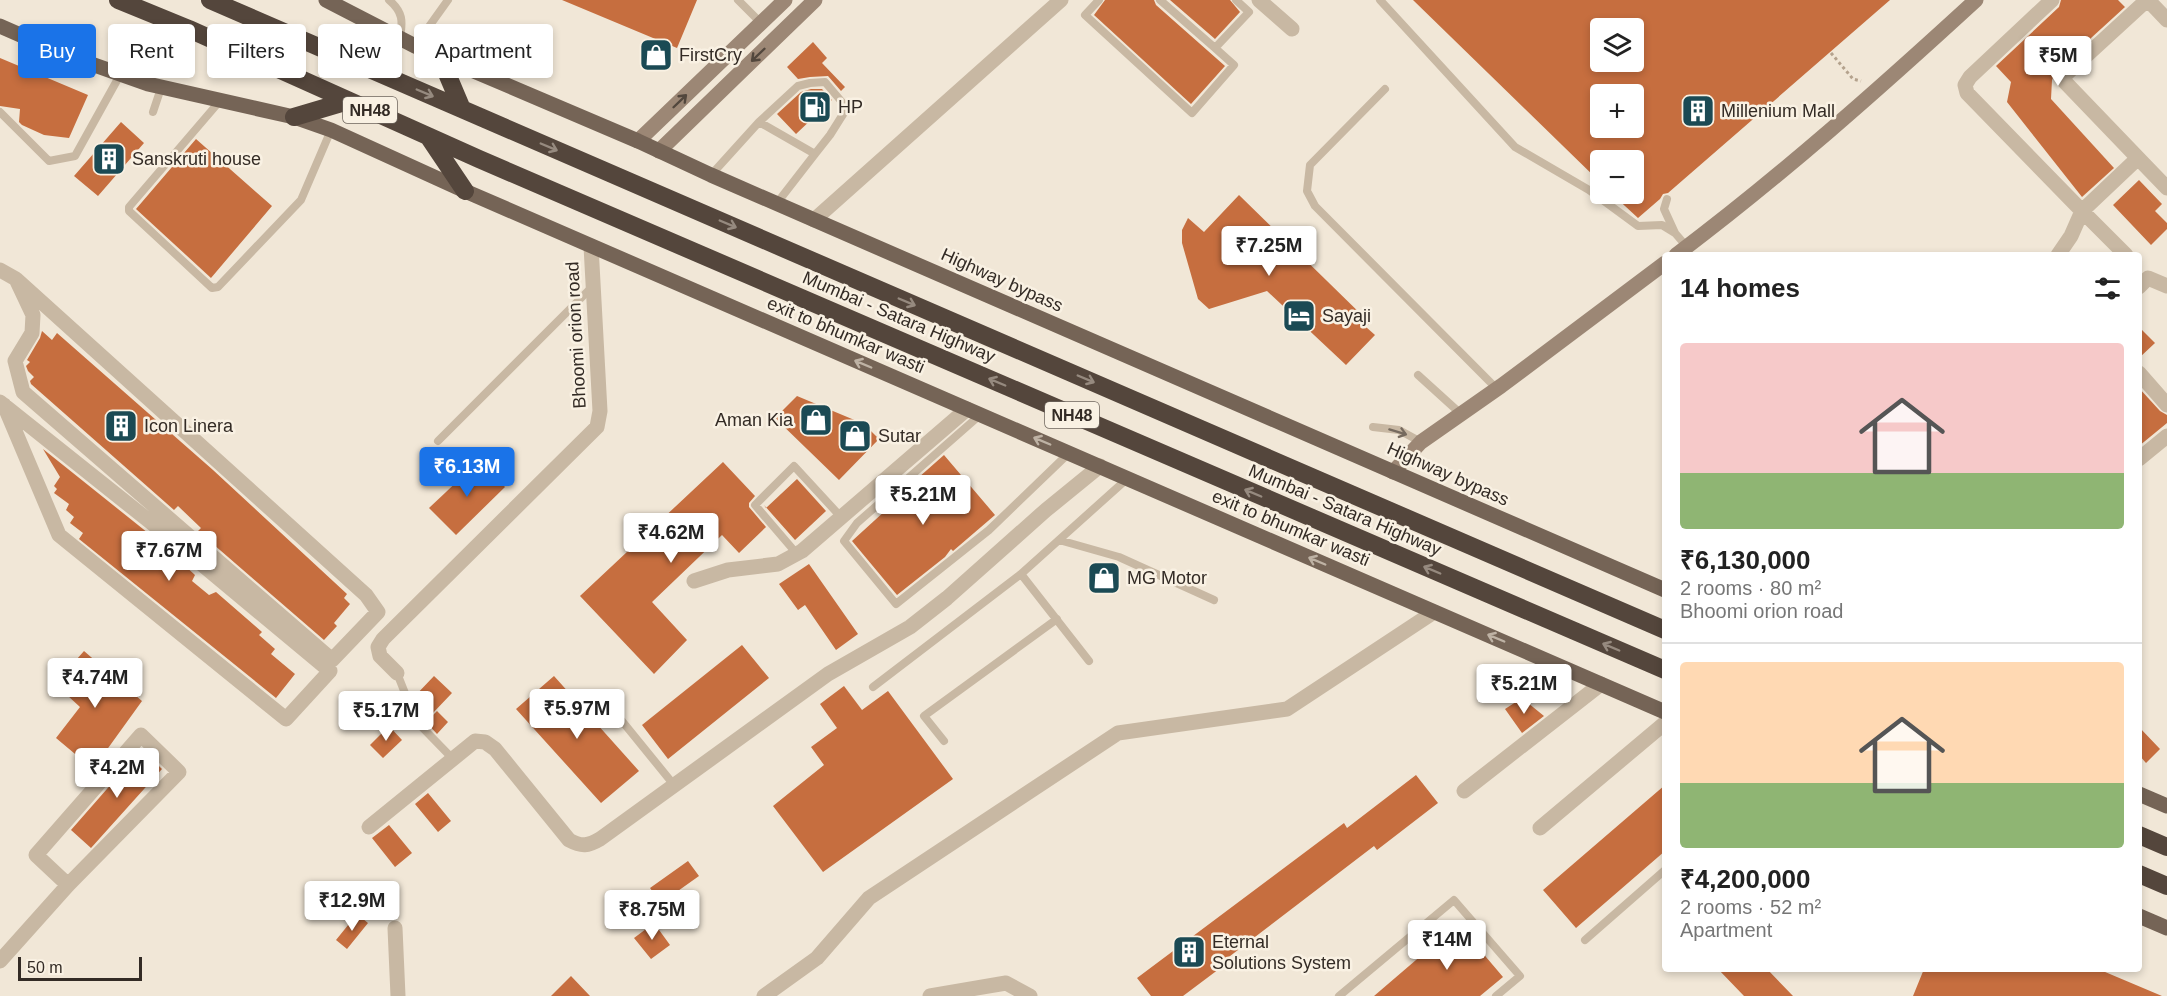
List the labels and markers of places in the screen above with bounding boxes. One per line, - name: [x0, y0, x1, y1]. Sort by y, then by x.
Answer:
- pin: ₹5M: [2029, 36, 2087, 87]
- shop icon: FirstCry: [638, 37, 674, 73]
- place label: FirstCry: [679, 45, 742, 65]
- fuel station icon: HP: [797, 89, 833, 125]
- building icon: Millenium Mall: [1680, 93, 1716, 129]
- place label: HP: [838, 97, 863, 117]
- place label: Millenium Mall: [1721, 101, 1835, 121]
- building icon: Sanskruti house: [91, 141, 127, 177]
- place label: Sanskruti house: [132, 149, 261, 169]
- pin: ₹7.25M: [1220, 226, 1318, 277]
- hotel icon: Sayaji: [1281, 298, 1317, 334]
- place label: Sayaji: [1322, 306, 1371, 326]
- shop icon: Aman Kia: [798, 402, 834, 438]
- building icon: Icon Linera: [103, 408, 139, 444]
- place label: Aman Kia: [715, 410, 794, 430]
- place label: Icon Linera: [144, 416, 234, 436]
- shop icon: Sutar: [837, 418, 873, 454]
- place label: Sutar: [878, 426, 921, 446]
- pin: ₹6.13M: [418, 447, 516, 498]
- pin: ₹5.21M: [874, 475, 972, 526]
- pin: ₹4.62M: [622, 513, 720, 564]
- pin: ₹7.67M: [120, 531, 218, 582]
- shop icon: MG Motor: [1086, 560, 1122, 596]
- place label: MG Motor: [1127, 568, 1207, 588]
- pin: ₹4.74M: [46, 658, 144, 709]
- pin: ₹5.21M: [1475, 664, 1573, 715]
- pin: ₹5.97M: [528, 689, 626, 740]
- pin: ₹5.17M: [337, 691, 435, 742]
- pin: ₹4.2M: [75, 748, 159, 799]
- pin: ₹12.9M: [303, 881, 401, 932]
- pin: ₹8.75M: [603, 890, 701, 941]
- pin: ₹14M: [1411, 920, 1483, 971]
- place label: Eternal Solutions System: [1212, 932, 1351, 973]
- building icon: Eternal Solutions System: [1171, 934, 1207, 970]

